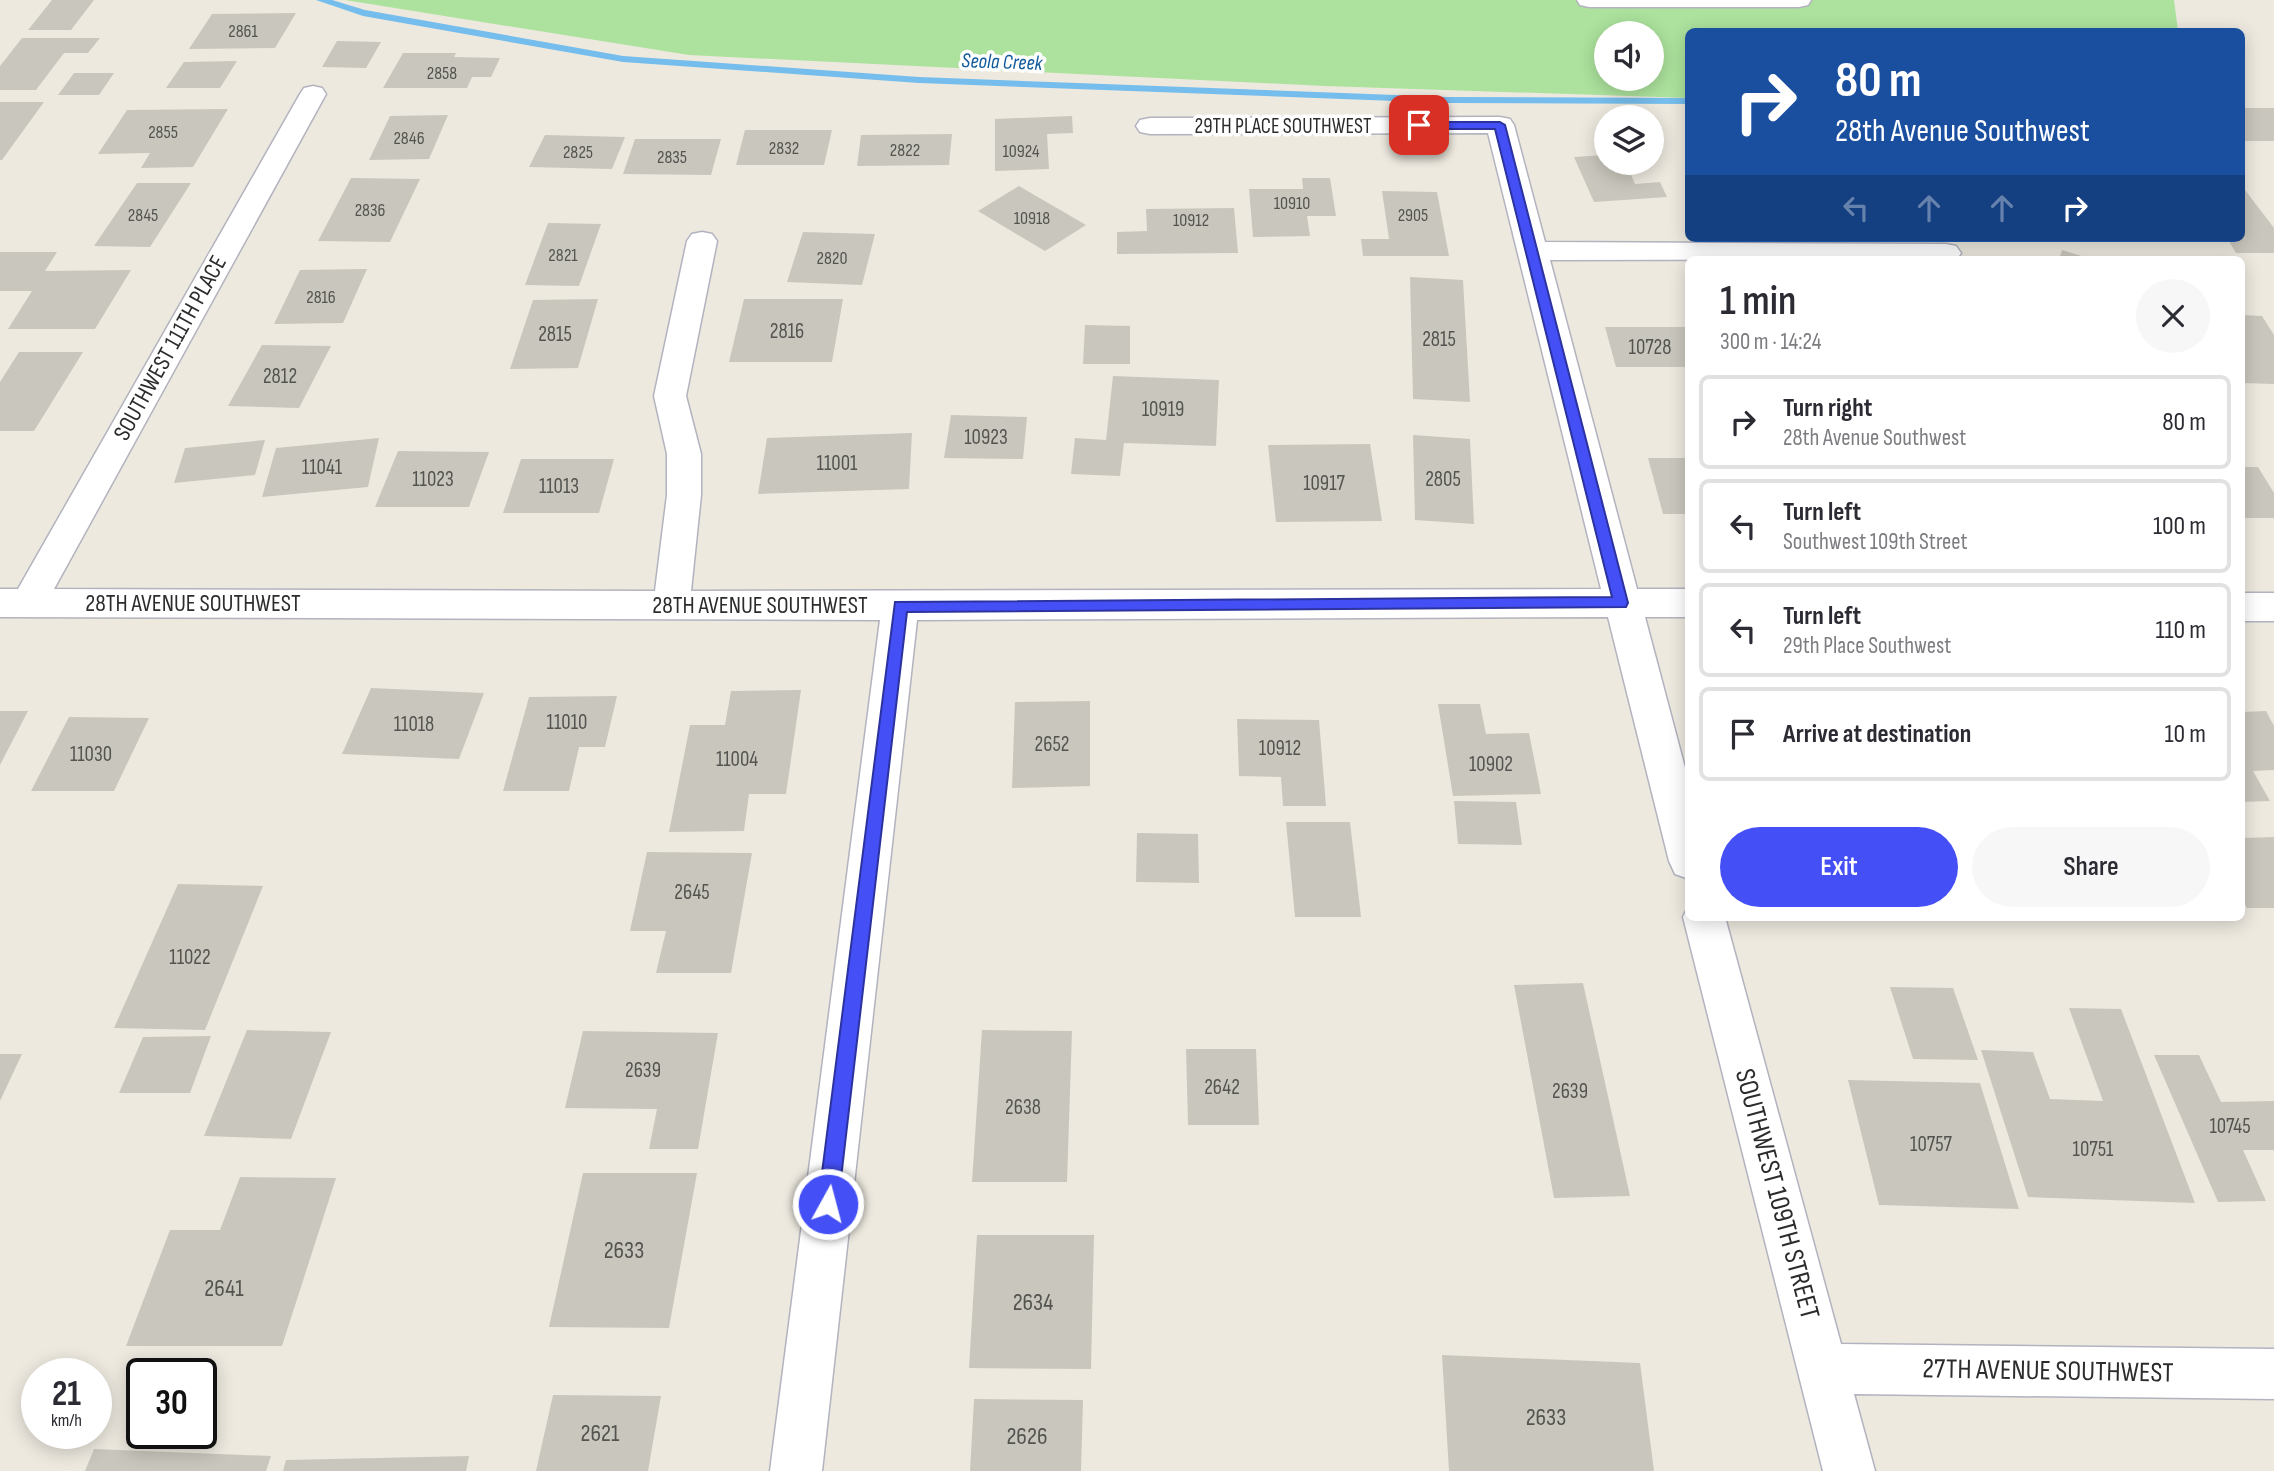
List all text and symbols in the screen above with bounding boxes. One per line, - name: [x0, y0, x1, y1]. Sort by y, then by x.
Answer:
- house number: 2861: [228, 21, 258, 42]
- map controls: [1594, 21, 1664, 175]
- button: sound: [1594, 21, 1664, 91]
- water label: Seola Creek: [961, 48, 1044, 76]
- text: 80 m: [1835, 52, 1922, 111]
- icon: right: [1720, 56, 1811, 147]
- house number: 2858: [427, 63, 457, 84]
- pin: [1389, 95, 1449, 155]
- button: layers: [1594, 105, 1664, 175]
- icon: arrive: [1400, 106, 1438, 144]
- text: 28th Avenue Southwest: [1835, 112, 2090, 151]
- street label: 29TH PLACE SOUTHWEST: [1195, 114, 1372, 139]
- house number: 2855: [148, 122, 178, 143]
- house number: 2846: [393, 128, 425, 149]
- house number: 2832: [769, 138, 799, 159]
- house number: 2822: [890, 140, 920, 161]
- house number: 10924: [1002, 141, 1040, 162]
- house number: 2825: [563, 142, 593, 163]
- house number: 2835: [657, 147, 687, 168]
- icon: left: [1837, 189, 1875, 227]
- icon: ahead: [1910, 189, 1948, 227]
- icon: ahead: [1983, 189, 2021, 227]
- icon: right: [2056, 189, 2094, 227]
- house number: 10910: [1274, 193, 1310, 214]
- house number: 2836: [355, 200, 385, 221]
- house number: 2845: [128, 205, 158, 226]
- house number: 2905: [1398, 205, 1428, 226]
- house number: 10918: [1014, 208, 1050, 229]
- house number: 10912: [1173, 210, 1209, 231]
- house number: 2821: [548, 245, 578, 266]
- house number: 2820: [817, 248, 848, 269]
- street label: SOUTHWEST 111TH PLACE: [107, 251, 233, 445]
- text: 1 min: [1720, 276, 1796, 327]
- button: close: [2136, 279, 2210, 353]
- house number: 2816: [306, 287, 336, 308]
- house number: 2816: [770, 319, 804, 344]
- house number: 2815: [538, 322, 572, 347]
- house number: 2815: [1422, 327, 1456, 352]
- text: 300 m · 14:24: [1720, 328, 1821, 356]
- house number: 10728: [1629, 335, 1671, 360]
- house number: 2812: [263, 364, 297, 389]
- text: Turn right: [1783, 393, 1872, 424]
- house number: 10919: [1142, 397, 1184, 422]
- icon: right: [1724, 403, 1762, 441]
- text: 80 m: [2162, 407, 2206, 438]
- text: 28th Avenue Southwest: [1783, 424, 1966, 452]
- house number: 10923: [964, 425, 1008, 450]
- house number: 11001: [817, 451, 858, 476]
- house number: 11041: [302, 455, 343, 480]
- house number: 11023: [412, 467, 454, 492]
- house number: 2805: [1425, 467, 1461, 492]
- house number: 10917: [1303, 471, 1345, 496]
- house number: 11013: [539, 474, 579, 499]
- text: Turn left: [1783, 497, 1861, 528]
- icon: left: [1724, 507, 1762, 545]
- text: 100 m: [2153, 511, 2206, 542]
- text: Southwest 109th Street: [1783, 528, 1968, 556]
- street label: 28TH AVENUE SOUTHWEST: [85, 589, 301, 618]
- street label: 28TH AVENUE SOUTHWEST: [652, 591, 868, 620]
- text: Turn left: [1783, 601, 1861, 632]
- icon: left: [1724, 611, 1762, 649]
- text: 110 m: [2155, 615, 2206, 646]
- text: 29th Place Southwest: [1783, 632, 1951, 660]
- house number: 11010: [547, 710, 587, 735]
- house number: 11018: [394, 712, 434, 737]
- icon: arrive: [1724, 715, 1762, 753]
- text: Arrive at destination: [1783, 719, 1971, 750]
- text: 10 m: [2164, 719, 2206, 750]
- house number: 2652: [1035, 732, 1069, 757]
- house number: 10912: [1259, 736, 1301, 761]
- house number: 11030: [70, 742, 112, 767]
- house number: 11004: [716, 747, 758, 772]
- house number: 10902: [1469, 752, 1513, 777]
- button: Exit: [1720, 827, 1958, 907]
- button: Share: [1972, 827, 2210, 907]
- house number: 2645: [674, 880, 710, 905]
- house number: 11022: [169, 945, 211, 970]
- house number: 2639: [625, 1058, 661, 1083]
- street label: SOUTHWEST 109TH STREET: [1728, 1065, 1826, 1323]
- house number: 2642: [1204, 1075, 1240, 1100]
- house number: 2639: [1552, 1079, 1588, 1104]
- house number: 2638: [1005, 1095, 1041, 1120]
- house number: 10745: [2209, 1114, 2251, 1139]
- house number: 10757: [1910, 1132, 1953, 1157]
- house number: 10751: [2073, 1137, 2114, 1162]
- position arrow: [791, 1167, 865, 1241]
- house number: 2633: [604, 1236, 644, 1265]
- house number: 2641: [204, 1274, 244, 1303]
- house number: 2634: [1013, 1288, 1053, 1317]
- street label: 27TH AVENUE SOUTHWEST: [1922, 1352, 2174, 1390]
- speed limit sign: 30: [126, 1358, 217, 1449]
- text: 21: [52, 1373, 81, 1416]
- house number: 2633: [1526, 1403, 1566, 1432]
- text: km/h: [51, 1410, 82, 1431]
- house number: 2621: [581, 1419, 620, 1448]
- house number: 2626: [1006, 1422, 1048, 1451]

